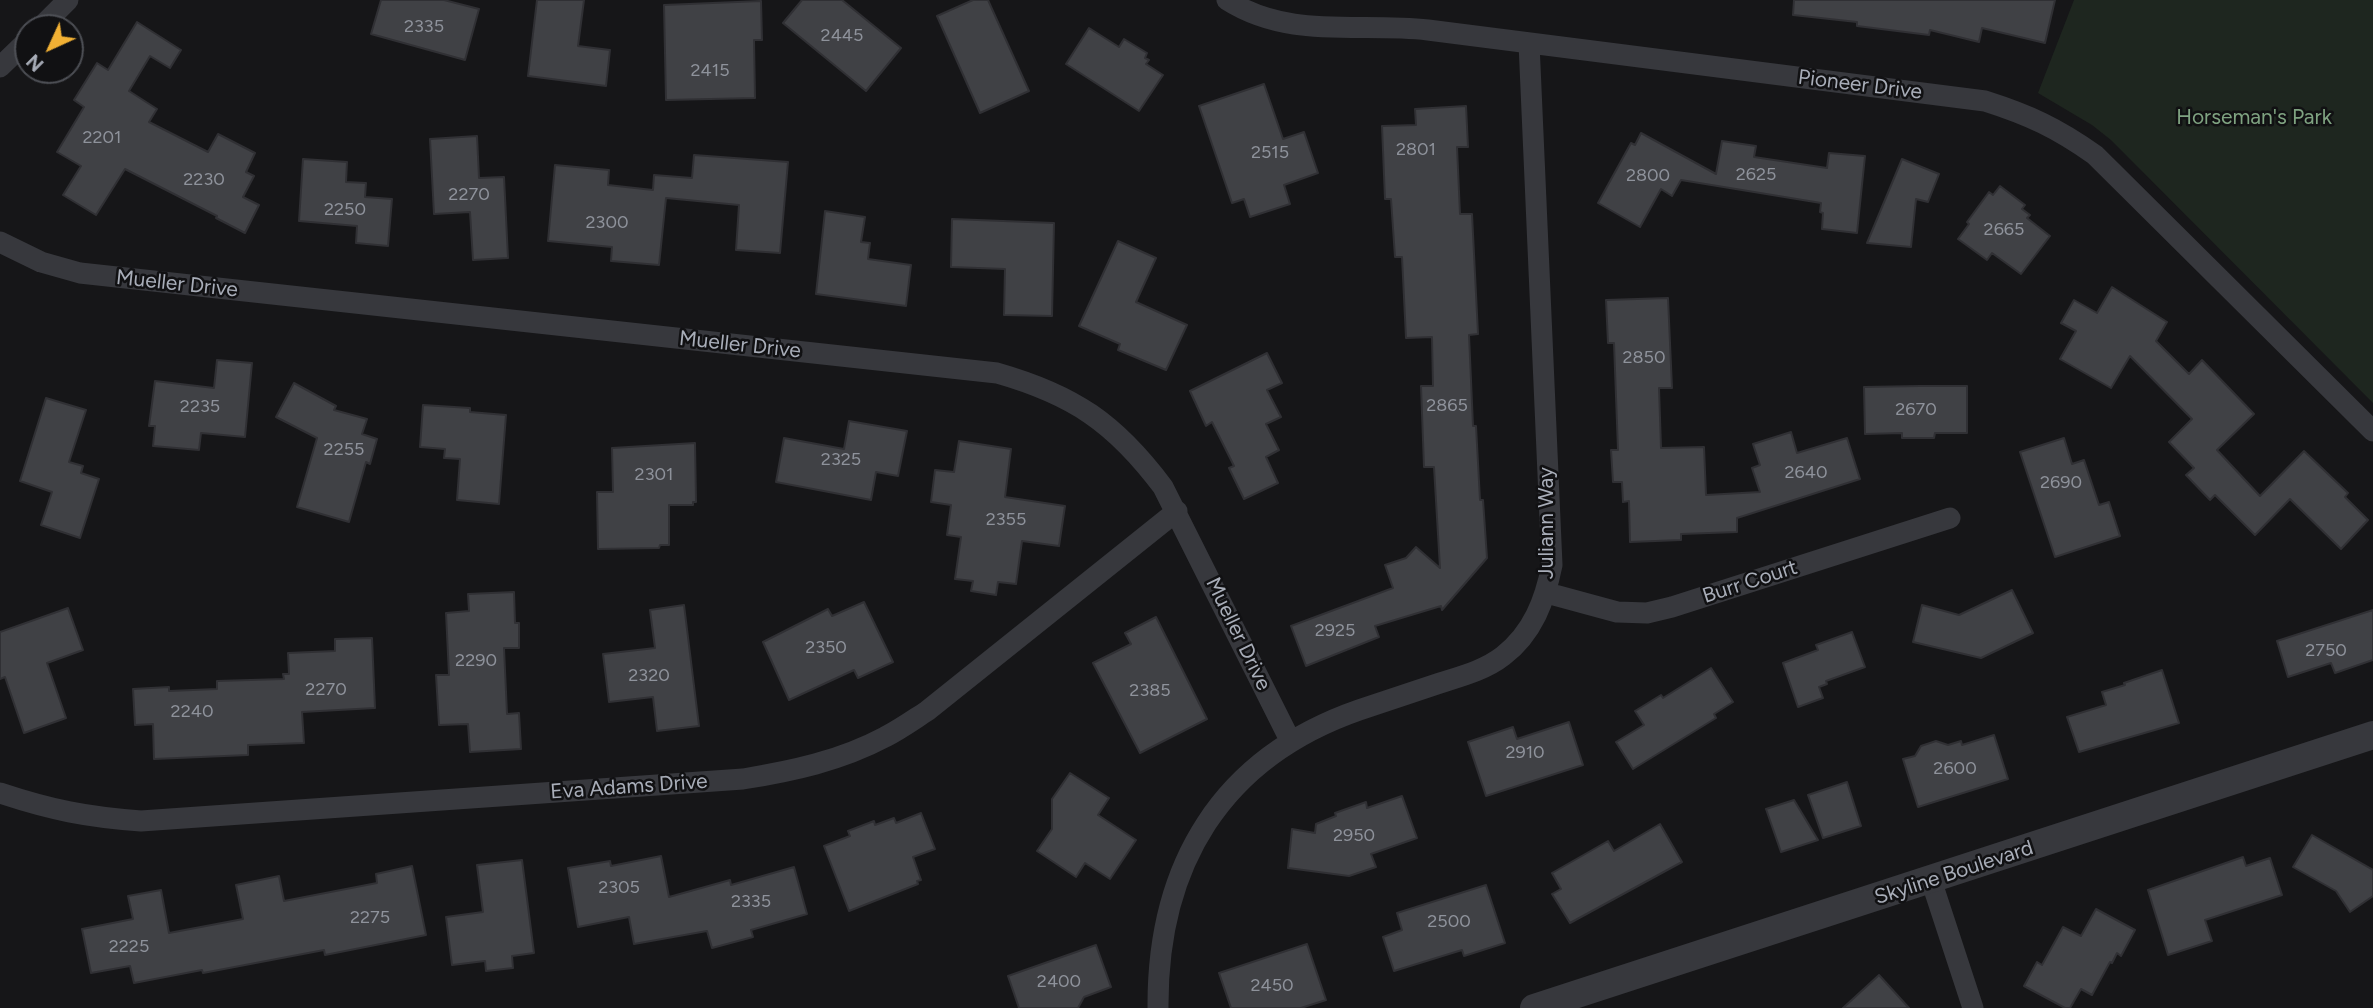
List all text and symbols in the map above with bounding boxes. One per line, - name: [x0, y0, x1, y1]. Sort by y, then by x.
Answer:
- north arrow: [14, 14, 84, 84]
- house number: 2335: [404, 16, 444, 38]
- house number: 2445: [821, 25, 863, 47]
- text: N: [22, 49, 49, 76]
- house number: 2415: [690, 60, 730, 82]
- street label: Pioneer Drive: [1797, 65, 1923, 105]
- park label: Horseman's Park: [2176, 105, 2332, 131]
- house number: 2201: [82, 127, 122, 149]
- house number: 2801: [1396, 139, 1436, 161]
- house number: 2515: [1251, 142, 1289, 164]
- house number: 2625: [1736, 164, 1776, 186]
- house number: 2800: [1626, 165, 1670, 187]
- house number: 2230: [183, 169, 225, 191]
- house number: 2270: [448, 184, 490, 206]
- house number: 2250: [324, 199, 366, 221]
- house number: 2300: [586, 212, 628, 234]
- house number: 2665: [1984, 219, 2024, 241]
- street label: Mueller Drive: [115, 265, 239, 303]
- street label: Mueller Drive: [678, 326, 802, 364]
- house number: 2850: [1622, 347, 1666, 369]
- house number: 2865: [1426, 395, 1468, 417]
- house number: 2235: [180, 396, 220, 418]
- house number: 2670: [1895, 399, 1937, 421]
- house number: 2255: [324, 439, 364, 461]
- house number: 2325: [821, 449, 861, 471]
- house number: 2640: [1785, 462, 1827, 484]
- house number: 2301: [635, 464, 673, 486]
- street label: Juliann Way: [1534, 467, 1560, 579]
- house number: 2690: [2040, 472, 2082, 494]
- house number: 2355: [986, 509, 1026, 531]
- street label: Burr Court: [1700, 555, 1800, 609]
- street label: Mueller Drive: [1200, 573, 1276, 695]
- house number: 2925: [1315, 620, 1355, 642]
- house number: 2350: [805, 637, 847, 659]
- house number: 2750: [2305, 640, 2347, 662]
- house number: 2290: [455, 650, 497, 672]
- house number: 2320: [628, 665, 670, 687]
- house number: 2270: [305, 679, 347, 701]
- house number: 2385: [1129, 680, 1171, 702]
- house number: 2240: [171, 701, 213, 723]
- house number: 2910: [1505, 742, 1545, 764]
- house number: 2600: [1933, 758, 1977, 780]
- street label: Eva Adams Drive: [550, 769, 708, 805]
- house number: 2950: [1333, 825, 1375, 847]
- street label: Skyline Boulevard: [1871, 835, 2037, 911]
- house number: 2305: [598, 877, 640, 899]
- house number: 2335: [731, 891, 771, 913]
- house number: 2275: [350, 907, 390, 929]
- house number: 2500: [1427, 911, 1471, 933]
- house number: 2225: [109, 936, 149, 958]
- house number: 2400: [1037, 971, 1081, 993]
- house number: 2450: [1250, 975, 1294, 997]

